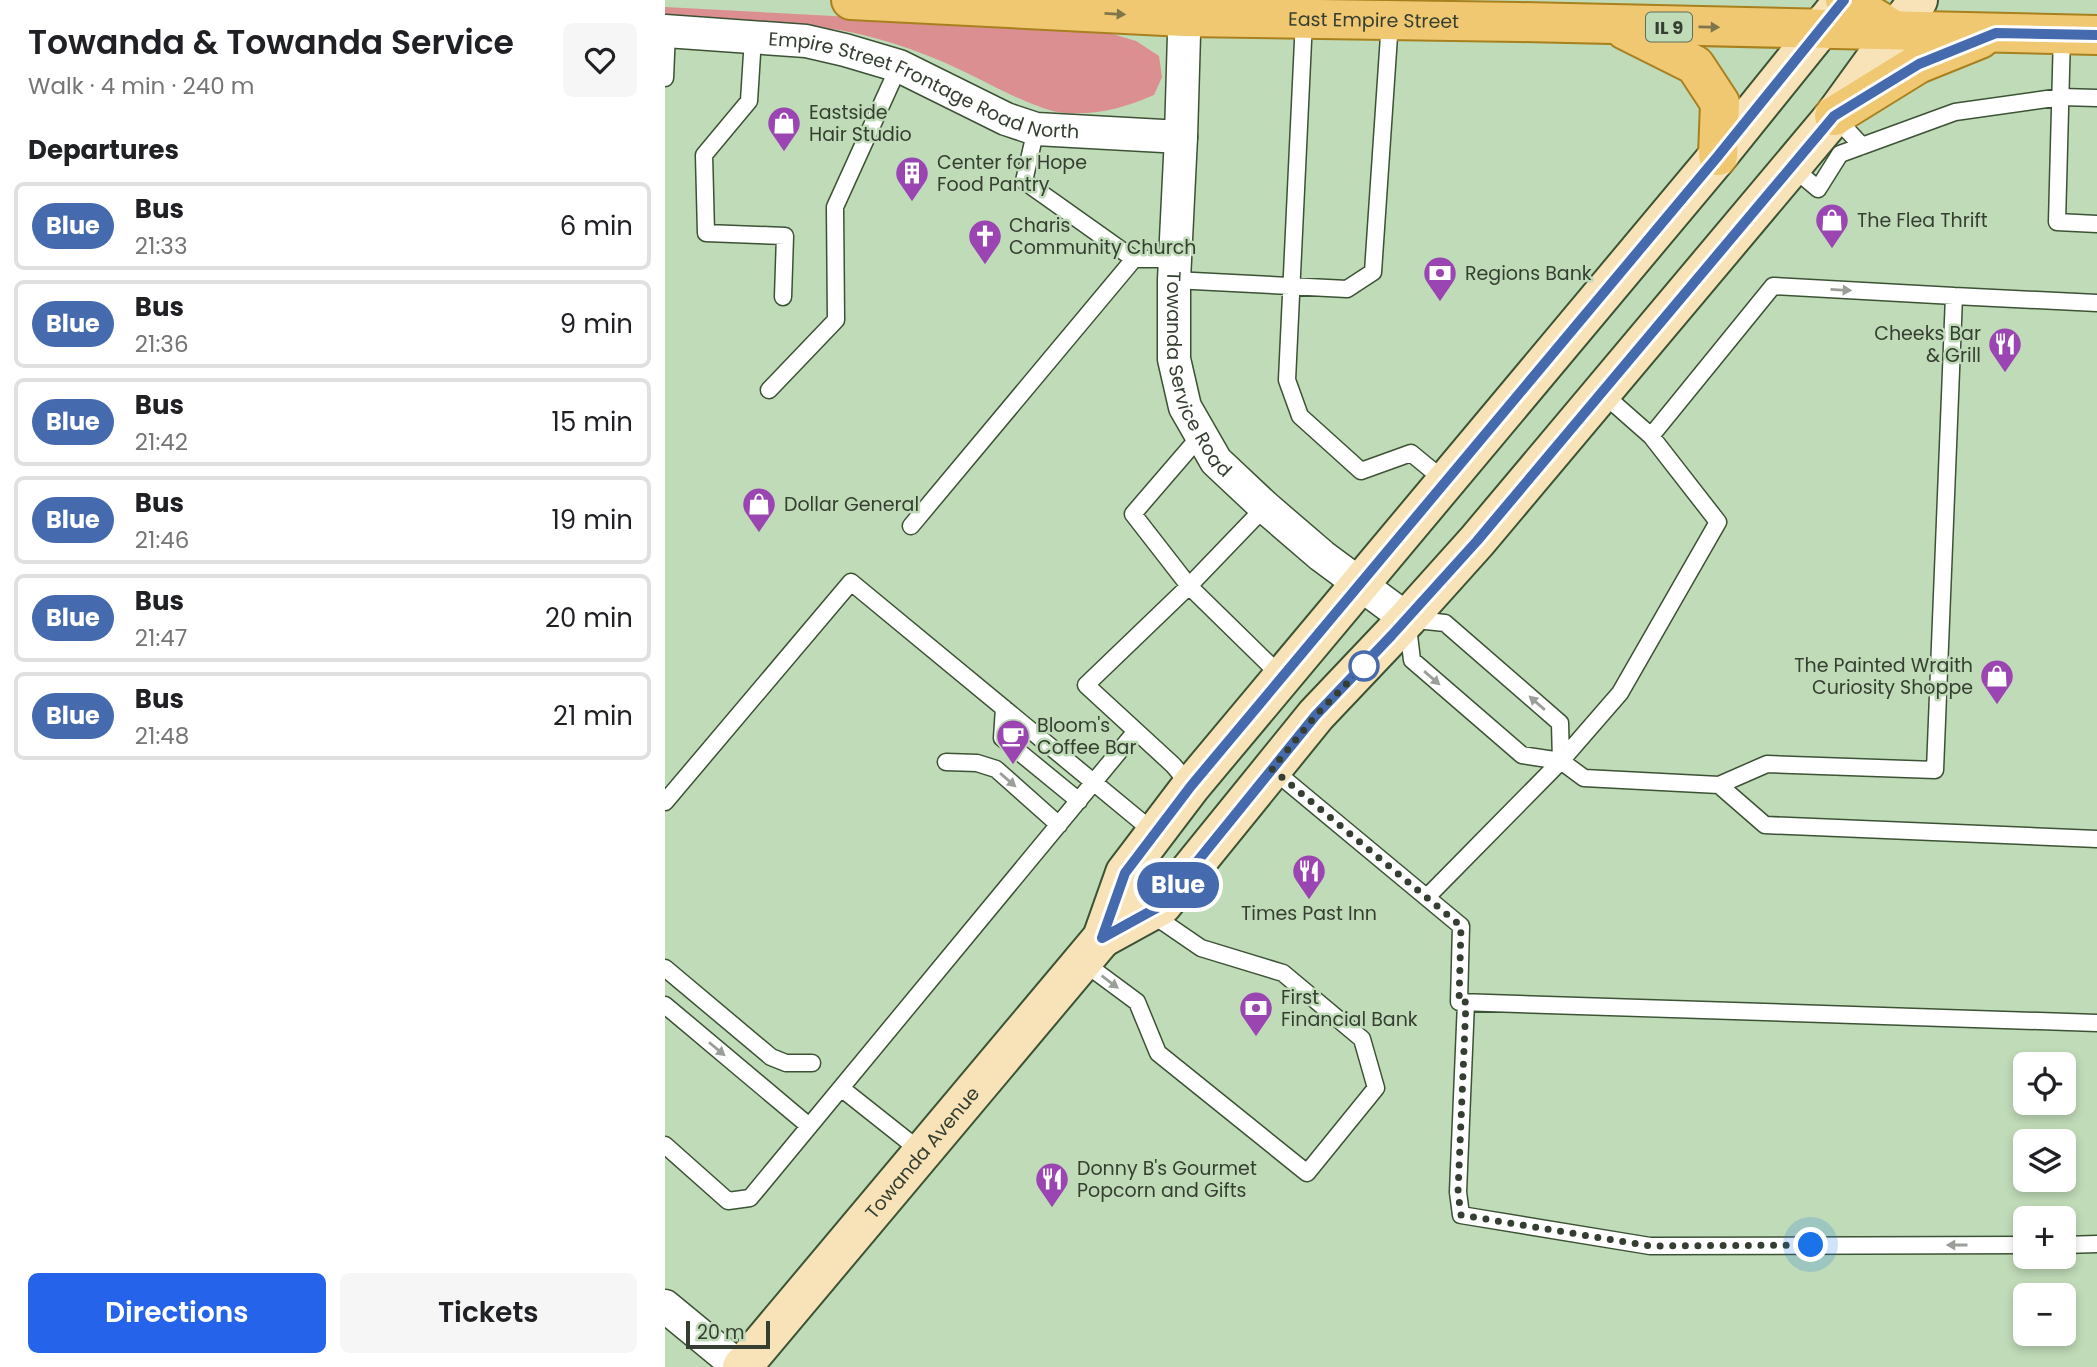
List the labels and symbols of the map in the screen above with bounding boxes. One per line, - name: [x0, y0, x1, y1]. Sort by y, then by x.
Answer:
- street label: East Empire Street: [1288, 5, 1459, 35]
- one-way arrow: [1105, 9, 1127, 20]
- road number: IL 9: [1646, 12, 1692, 42]
- one-way arrow: [1699, 22, 1721, 33]
- street label: Empire Street Frontage Road North: [768, 25, 1080, 145]
- place label: Eastside Hair Studio: [809, 99, 912, 148]
- shop icon: Eastside Hair Studio: [765, 104, 803, 153]
- place label: Center for Hope Food Pantry: [937, 149, 1087, 198]
- building icon: Center for Hope Food Pantry: [893, 154, 931, 203]
- shop icon: The Flea Thrift: [1813, 201, 1851, 250]
- place label: The Flea Thrift: [1857, 207, 1988, 234]
- place label: Charis Community Church: [1009, 212, 1196, 261]
- church icon: Charis Community Church: [966, 217, 1004, 266]
- bank icon: Regions Bank: [1421, 254, 1459, 303]
- place label: Regions Bank: [1465, 260, 1592, 287]
- street label: Towanda Service Road: [1160, 271, 1238, 483]
- one-way arrow: [1830, 285, 1852, 296]
- place label: Cheeks Bar & Grill: [1874, 320, 1981, 369]
- restaurant icon: Cheeks Bar & Grill: [1986, 325, 2024, 374]
- shop icon: Dollar General: [740, 485, 778, 534]
- place label: Dollar General: [784, 491, 919, 518]
- unlabelled marker: [1349, 651, 1379, 681]
- place label: The Painted Wraith Curiosity Shoppe: [1794, 652, 1973, 701]
- shop icon: The Painted Wraith Curiosity Shoppe: [1978, 657, 2016, 706]
- one-way arrow: [1424, 670, 1441, 685]
- one-way arrow: [1528, 695, 1546, 711]
- place label: Bloom's Coffee Bar: [1037, 712, 1137, 761]
- cafe icon: Bloom's Coffee Bar: [994, 717, 1032, 766]
- one-way arrow: [999, 772, 1017, 788]
- restaurant icon: Times Past Inn: [1290, 852, 1328, 901]
- line badge: Blue: [1129, 862, 1227, 908]
- place label: Times Past Inn: [1241, 900, 1377, 927]
- one-way arrow: [1101, 975, 1119, 989]
- place label: First Financial Bank: [1281, 984, 1418, 1033]
- bank icon: First Financial Bank: [1237, 989, 1275, 1038]
- one-way arrow: [708, 1041, 726, 1056]
- street label: Towanda Avenue: [859, 1081, 985, 1224]
- place label: Donny B's Gourmet Popcorn and Gifts: [1077, 1155, 1257, 1204]
- restaurant icon: Donny B's Gourmet Popcorn and Gifts: [1033, 1160, 1071, 1209]
- your location: [1793, 1227, 1828, 1262]
- one-way arrow: [1945, 1239, 1967, 1251]
- scale bar: [686, 1318, 770, 1350]

